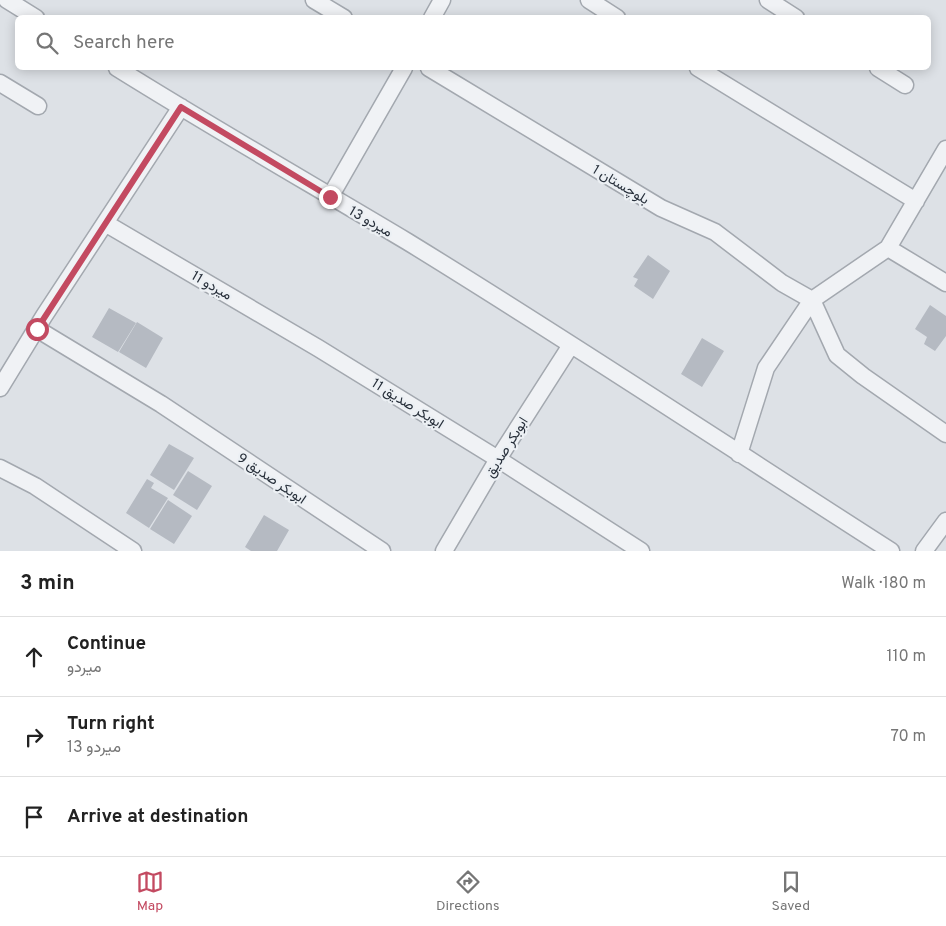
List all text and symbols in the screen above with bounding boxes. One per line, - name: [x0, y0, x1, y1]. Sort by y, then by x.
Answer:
- search box: [15, 15, 931, 70]
- icon: search: [33, 29, 61, 57]
- text: Search here: [73, 31, 175, 55]
- street label: بلوچستان 1: [589, 162, 652, 209]
- route end: [319, 186, 342, 209]
- street label: میردو 13: [346, 203, 395, 241]
- street label: میردو 11: [188, 268, 235, 305]
- route start: [26, 318, 49, 341]
- street label: ابوبکر صدیق 11: [368, 375, 446, 433]
- street label: ابوبکر صدیق: [482, 415, 532, 481]
- street label: ابوبکر صدیق 9: [233, 450, 309, 509]
- text: 3 min: [20, 570, 75, 597]
- text: Walk · 180 m: [841, 574, 926, 594]
- text: Continue: [67, 632, 146, 656]
- icon: ahead: [20, 643, 48, 671]
- text: 110 m: [886, 647, 926, 667]
- text: میردو: [67, 658, 102, 678]
- text: Turn right: [67, 712, 155, 736]
- icon: right: [20, 723, 48, 751]
- text: 70 m: [891, 727, 926, 747]
- text: میردو 13: [67, 738, 121, 758]
- icon: arrive: [20, 803, 48, 831]
- text: Arrive at destination: [67, 805, 248, 829]
- tab: Map: [136, 868, 164, 915]
- tab: Directions: [436, 868, 500, 915]
- tab: Saved: [772, 868, 810, 915]

